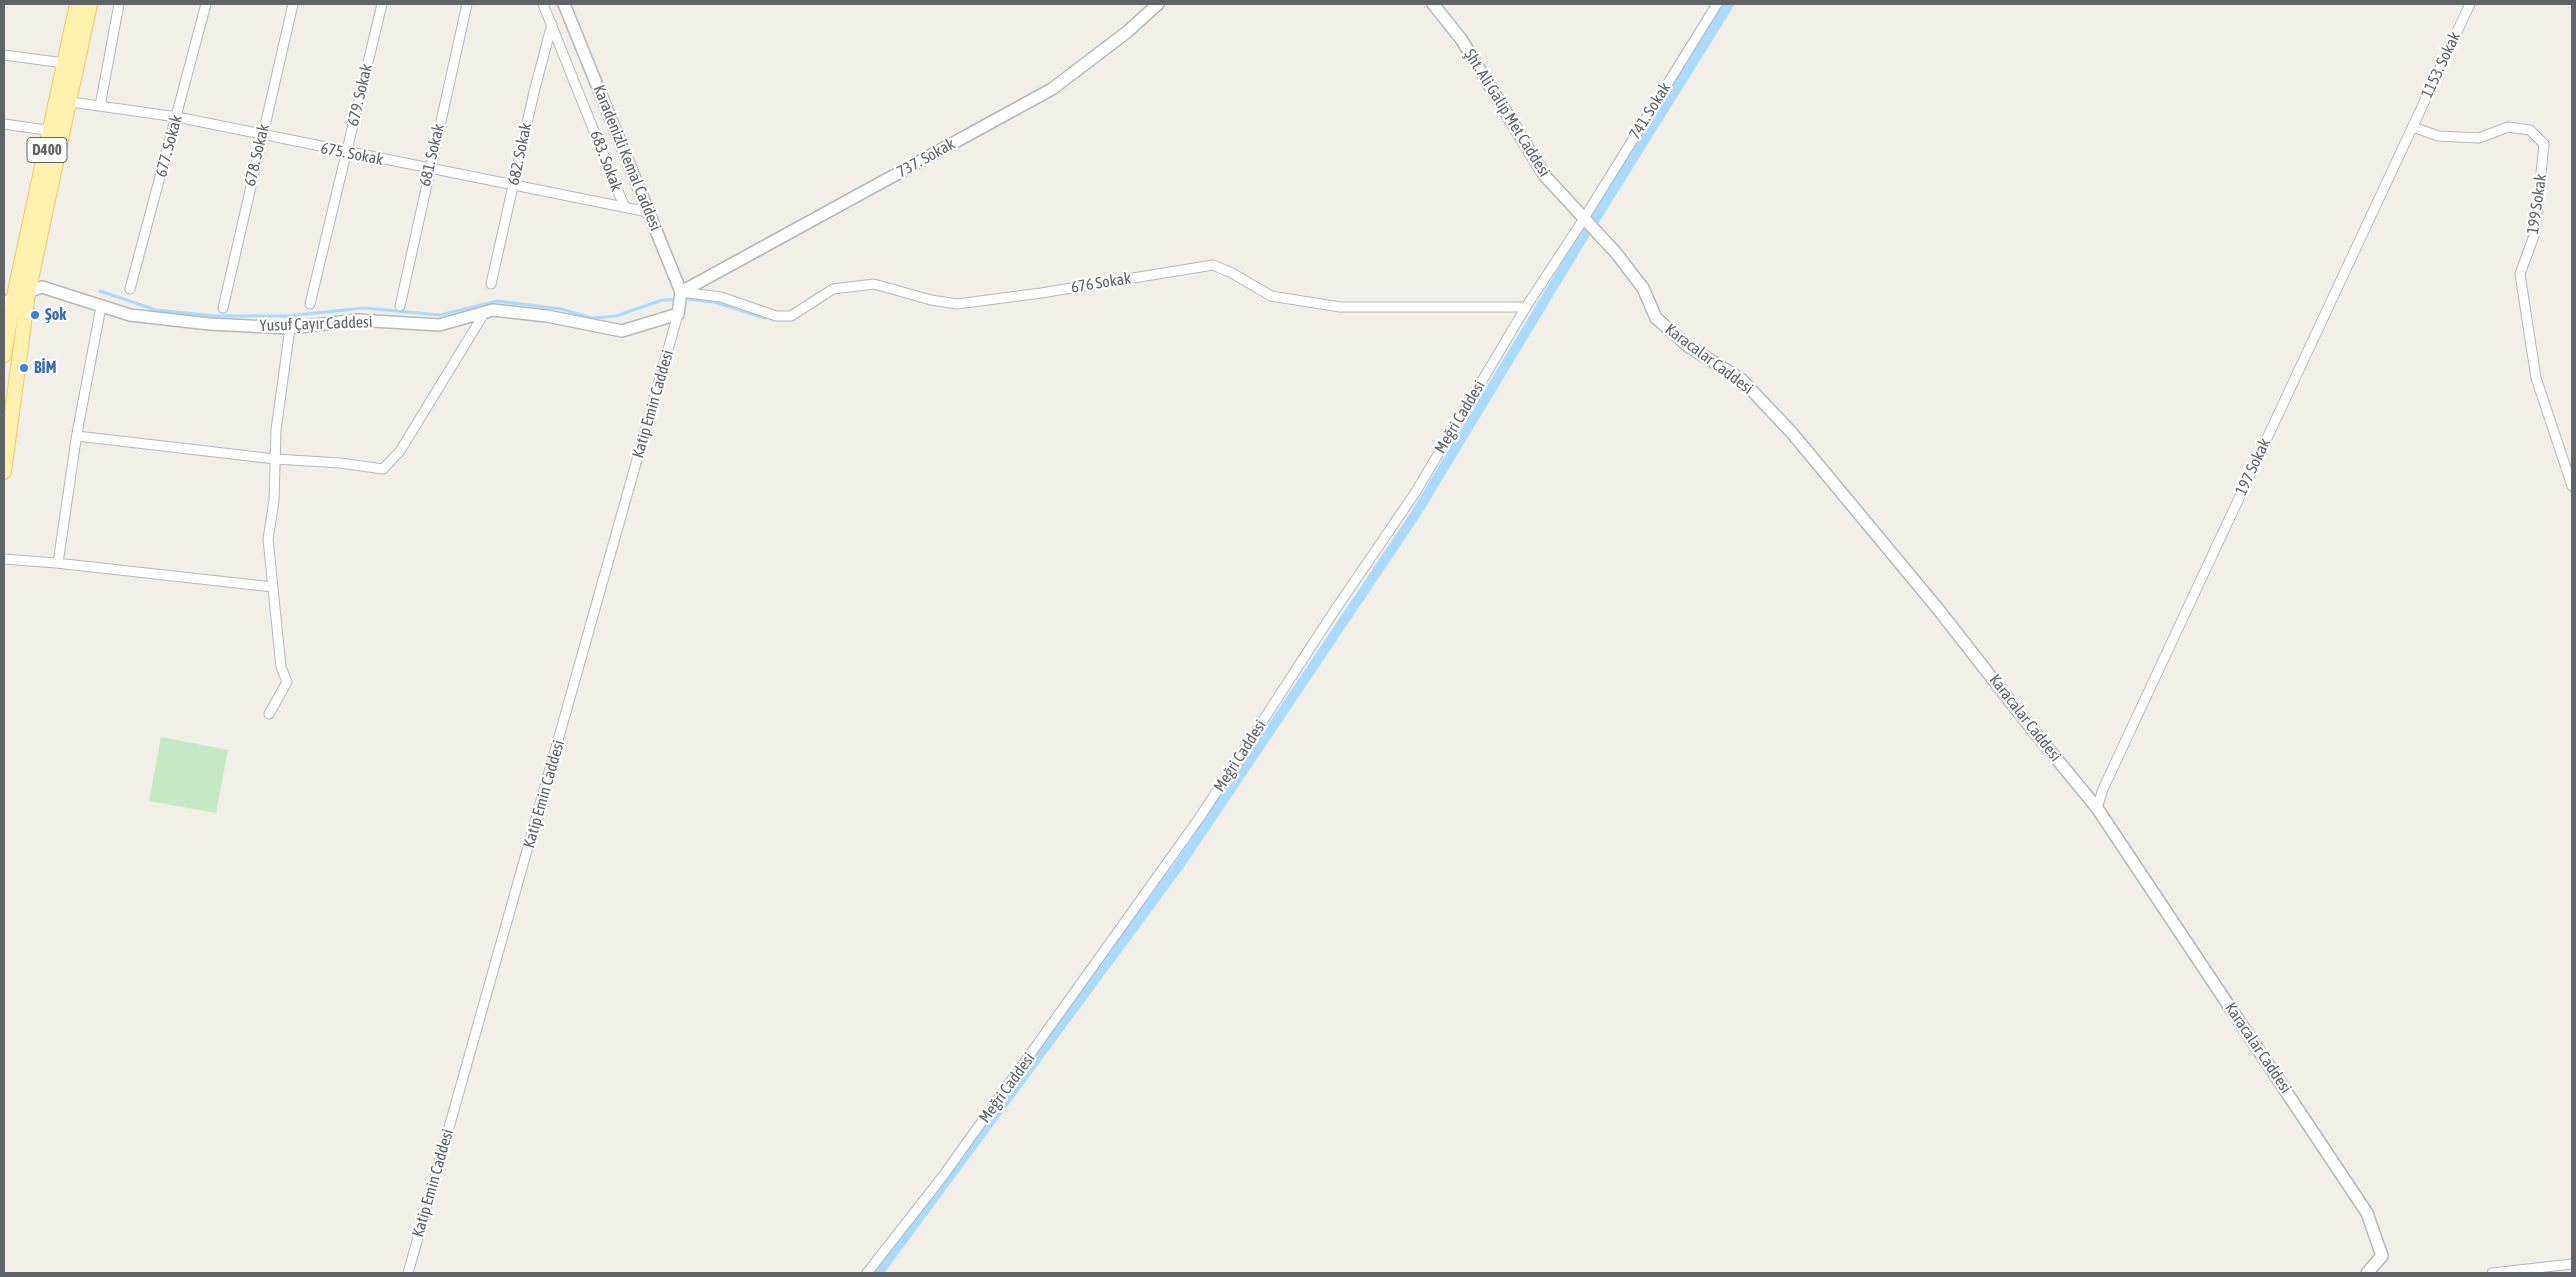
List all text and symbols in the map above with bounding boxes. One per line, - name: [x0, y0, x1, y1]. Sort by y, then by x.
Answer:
- street label: 1153. Sokak: [2417, 29, 2465, 101]
- street label: Şht. Ali Galip Met Caddesi: [1460, 46, 1554, 180]
- street label: 679. Sokak: [344, 62, 376, 128]
- street label: 741. Sokak: [1625, 79, 1675, 143]
- street label: Karadenizli Kemal Caddesi: [589, 82, 665, 234]
- street label: 677. Sokak: [152, 113, 186, 179]
- street label: 682. Sokak: [504, 121, 536, 187]
- street label: 678. Sokak: [241, 122, 273, 188]
- street label: 681. Sokak: [416, 122, 448, 188]
- street label: 683. Sokak: [586, 128, 626, 194]
- street label: 737. Sokak: [894, 134, 958, 182]
- road number: D400: [27, 138, 67, 162]
- street label: 675. Sokak: [319, 139, 385, 169]
- street label: 199 Sokak: [2523, 173, 2551, 235]
- street label: 676 Sokak: [1070, 269, 1132, 297]
- place label: Şok: [45, 305, 66, 325]
- marker: Şok: [29, 309, 41, 321]
- street label: Yusuf Çayır Caddesi: [259, 312, 373, 336]
- street label: Karacalar Caddesi: [1661, 320, 1757, 398]
- street label: Katip Emin Caddesi: [628, 348, 678, 460]
- place label: BİM: [34, 358, 56, 378]
- marker: BİM: [18, 362, 30, 374]
- street label: Meğri Caddesi: [1431, 377, 1489, 457]
- street label: 197 Sokak: [2232, 436, 2274, 498]
- street label: Karacalar Caddesi: [1985, 671, 2065, 765]
- street label: Meğri Caddesi: [1210, 716, 1270, 796]
- street label: Katip Emin Caddesi: [519, 738, 569, 850]
- street label: Karacalar Caddesi: [2221, 999, 2295, 1097]
- street label: Meğri Caddesi: [975, 1049, 1039, 1127]
- street label: Katip Emin Caddesi: [408, 1127, 458, 1239]

